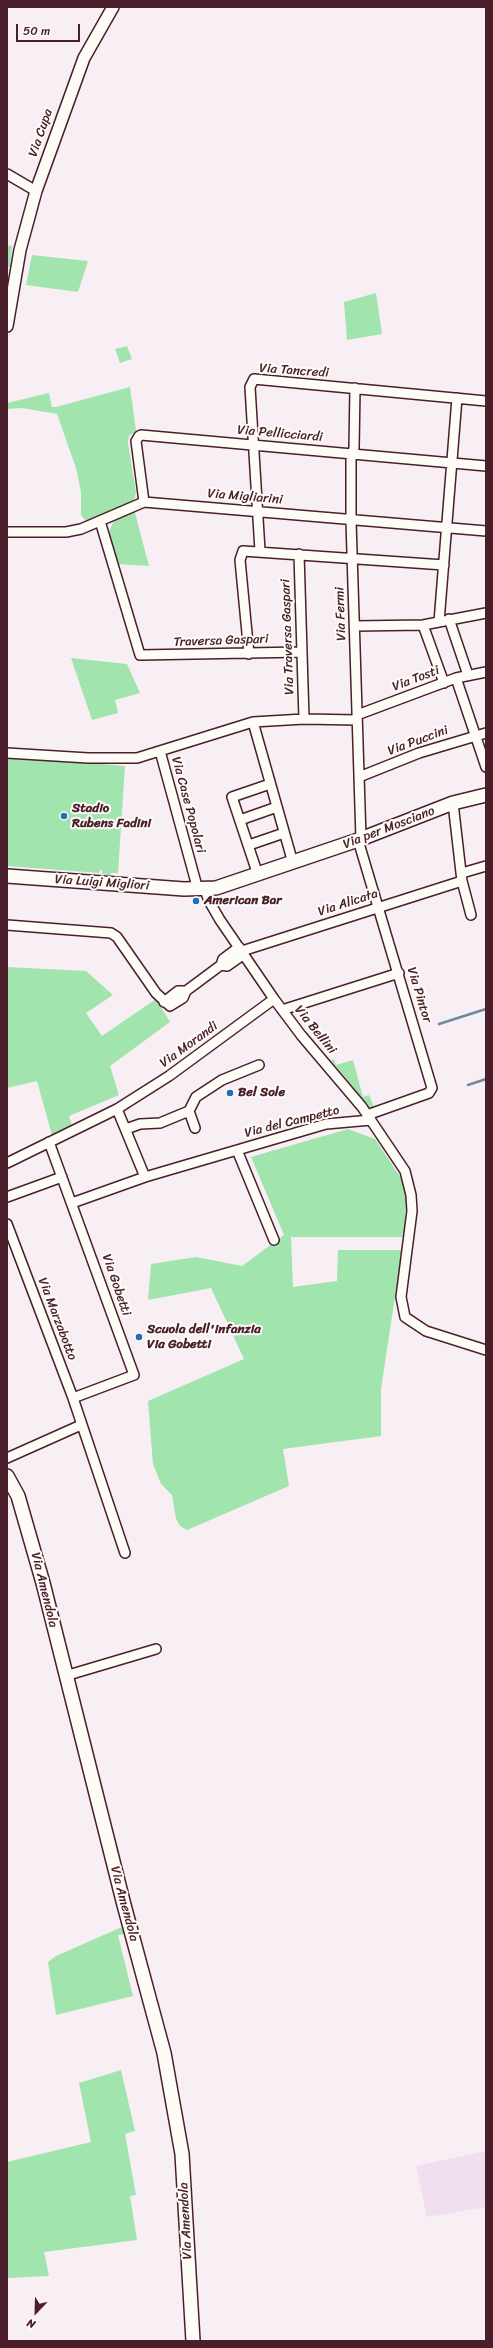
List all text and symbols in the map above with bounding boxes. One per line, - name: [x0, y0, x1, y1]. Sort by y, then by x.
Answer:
- scale bar: [18, 16, 82, 42]
- text: 50 m: [23, 20, 50, 42]
- street label: Via Cupa: [26, 107, 56, 159]
- street label: Via Tancredi: [259, 361, 329, 381]
- street label: Via Pellicciardi: [237, 422, 323, 446]
- street label: Via Migliarini: [207, 486, 283, 508]
- street label: Via Traversa Gaspari: [278, 579, 298, 695]
- street label: Via Fermi: [332, 587, 350, 641]
- street label: Traversa Gaspari: [173, 632, 269, 650]
- street label: Via Tosti: [390, 663, 442, 695]
- street label: Via Puccini: [386, 723, 450, 759]
- street label: Via Case Popolari: [168, 755, 208, 855]
- place label: Stadio Rubens Fadini: [72, 801, 151, 832]
- street label: Via per Mosciano: [341, 803, 437, 853]
- marker: Stadio Rubens Fadini: [59, 811, 69, 821]
- street label: Via Luigi Migliori: [54, 872, 150, 894]
- street label: Via Alicata: [316, 886, 380, 920]
- place label: American Bar: [204, 893, 282, 909]
- marker: American Bar: [191, 896, 201, 906]
- street label: Via Pintor: [403, 965, 435, 1025]
- street label: Via Bellini: [291, 1003, 339, 1057]
- street label: Via Morandi: [157, 1019, 221, 1071]
- place label: Bel Sole: [238, 1085, 285, 1101]
- marker: Bel Sole: [225, 1088, 235, 1098]
- street label: Via del Campetto: [243, 1103, 341, 1141]
- street label: Via Gobetti: [98, 1252, 134, 1318]
- street label: Via Marzabotto: [34, 1276, 80, 1362]
- place label: Scuola dell'infanzia Via Gobetti: [147, 1322, 261, 1353]
- marker: Scuola dell'infanzia Via Gobetti: [134, 1332, 144, 1342]
- street label: Via Amendola: [27, 1551, 61, 1629]
- street label: Via Amendola: [106, 1865, 142, 1943]
- street label: Via Amendola: [176, 2182, 196, 2260]
- north arrow: [16, 2292, 56, 2332]
- text: N: [24, 2313, 38, 2334]

